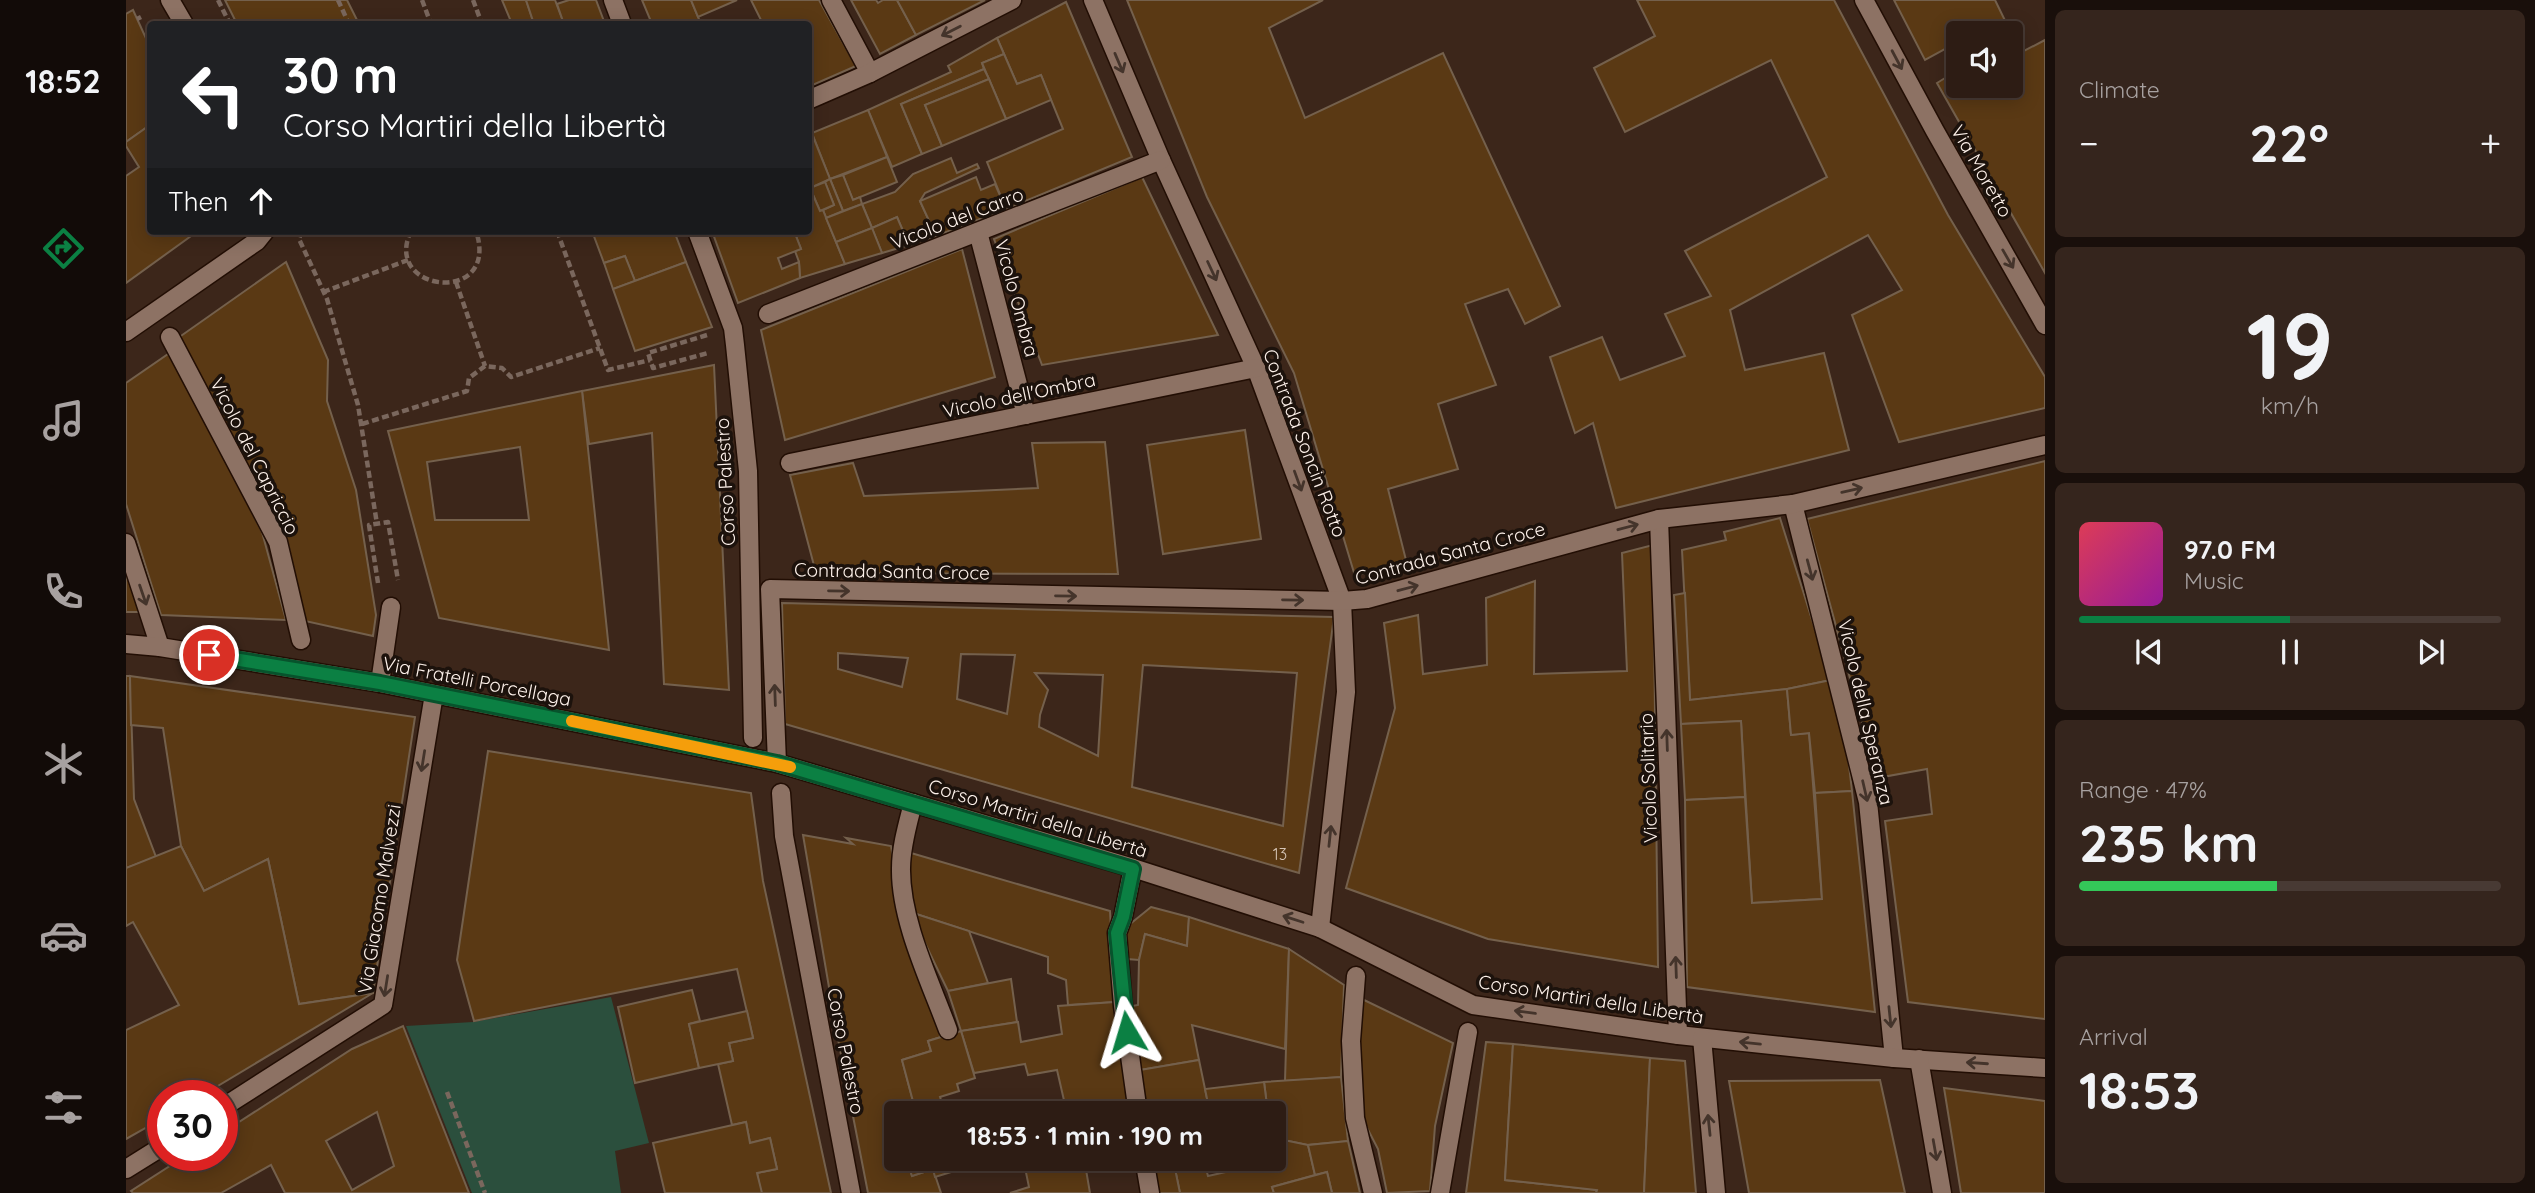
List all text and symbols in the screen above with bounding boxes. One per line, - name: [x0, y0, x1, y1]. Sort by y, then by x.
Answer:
- map controls: [1946, 21, 2023, 98]
- button: sound: [1946, 21, 2023, 98]
- one-way arrow: [941, 25, 962, 39]
- text: 30 m: [283, 44, 398, 105]
- icon: left: [168, 49, 259, 140]
- one-way arrow: [1890, 49, 1904, 70]
- one-way arrow: [1114, 51, 1127, 73]
- text: 18:52: [25, 61, 101, 101]
- text: Climate: [2079, 75, 2160, 104]
- text: Corso Martiri della Libertà: [283, 105, 667, 145]
- text: 22°: [2249, 110, 2329, 175]
- text: −: [2079, 119, 2099, 167]
- text: +: [2480, 119, 2501, 167]
- street label: Via Moretto: [1946, 121, 2018, 221]
- icon: ahead: [242, 182, 280, 220]
- street label: Vicolo del Carro: [887, 182, 1027, 254]
- text: Then: [168, 185, 228, 218]
- icon: directions: [39, 224, 88, 273]
- street label: Vicolo Ombra: [990, 237, 1044, 359]
- one-way arrow: [2001, 248, 2015, 268]
- one-way arrow: [1206, 259, 1219, 281]
- text: 19: [2246, 288, 2334, 402]
- street label: Contrada Soncin Rotto: [1258, 345, 1352, 541]
- street label: Vicolo dell'Ombra: [940, 367, 1098, 423]
- street label: Vicolo del Capriccio: [205, 374, 305, 538]
- text: km/h: [2261, 391, 2319, 420]
- icon: music: [39, 396, 88, 445]
- street label: Corso Palestro: [710, 417, 740, 547]
- one-way arrow: [1292, 470, 1305, 492]
- one-way arrow: [1840, 483, 1862, 496]
- street label: Contrada Santa Croce: [1352, 516, 1548, 590]
- one-way arrow: [1616, 520, 1638, 533]
- text: 97.0 FM: [2184, 533, 2276, 566]
- street label: Contrada Santa Croce: [794, 557, 990, 585]
- one-way arrow: [1804, 558, 1817, 581]
- text: Music: [2184, 566, 2244, 595]
- icon: phone: [39, 567, 88, 616]
- one-way arrow: [1397, 580, 1419, 593]
- one-way arrow: [137, 584, 150, 606]
- one-way arrow: [827, 584, 850, 598]
- one-way arrow: [1054, 589, 1077, 602]
- one-way arrow: [1282, 594, 1305, 607]
- street label: Vicolo della Speranza: [1833, 617, 1899, 807]
- pin: [179, 625, 239, 685]
- icon: previous: [2130, 633, 2168, 671]
- icon: pause: [2271, 633, 2309, 671]
- icon: next: [2412, 633, 2450, 671]
- icon: arrive: [190, 636, 228, 674]
- street label: Via Fratelli Porcellaga: [381, 651, 573, 711]
- one-way arrow: [768, 683, 781, 706]
- street label: Vicolo Solitario: [1634, 712, 1662, 844]
- one-way arrow: [1661, 729, 1674, 752]
- icon: climate: [39, 739, 88, 788]
- one-way arrow: [416, 749, 429, 772]
- street label: Corso Martiri della Libertà: [926, 773, 1150, 863]
- text: Range · 47%: [2079, 775, 2207, 804]
- one-way arrow: [1859, 779, 1873, 802]
- street label: Via Giacomo Malvezzi: [352, 803, 406, 995]
- text: 235 km: [2079, 810, 2259, 875]
- one-way arrow: [1324, 825, 1337, 848]
- house number: 13: [1273, 844, 1287, 864]
- icon: car: [39, 911, 88, 960]
- one-way arrow: [1282, 912, 1304, 925]
- one-way arrow: [1669, 956, 1682, 979]
- street label: Corso Martiri della Libertà: [1477, 969, 1705, 1029]
- one-way arrow: [379, 974, 392, 996]
- street label: Corso Palestro: [822, 986, 870, 1116]
- position arrow: [1090, 995, 1164, 1069]
- one-way arrow: [1884, 1005, 1897, 1028]
- one-way arrow: [1514, 1006, 1537, 1019]
- text: Arrival: [2079, 1022, 2148, 1051]
- one-way arrow: [1740, 1036, 1762, 1049]
- one-way arrow: [1966, 1056, 1989, 1069]
- text: 18:53: [2079, 1057, 2200, 1122]
- speed limit sign: 30: [147, 1080, 238, 1171]
- icon: filters: [39, 1083, 88, 1132]
- one-way arrow: [1702, 1114, 1715, 1137]
- text: 18:53 · 1 min · 190 m: [967, 1119, 1203, 1152]
- one-way arrow: [1929, 1138, 1942, 1161]

